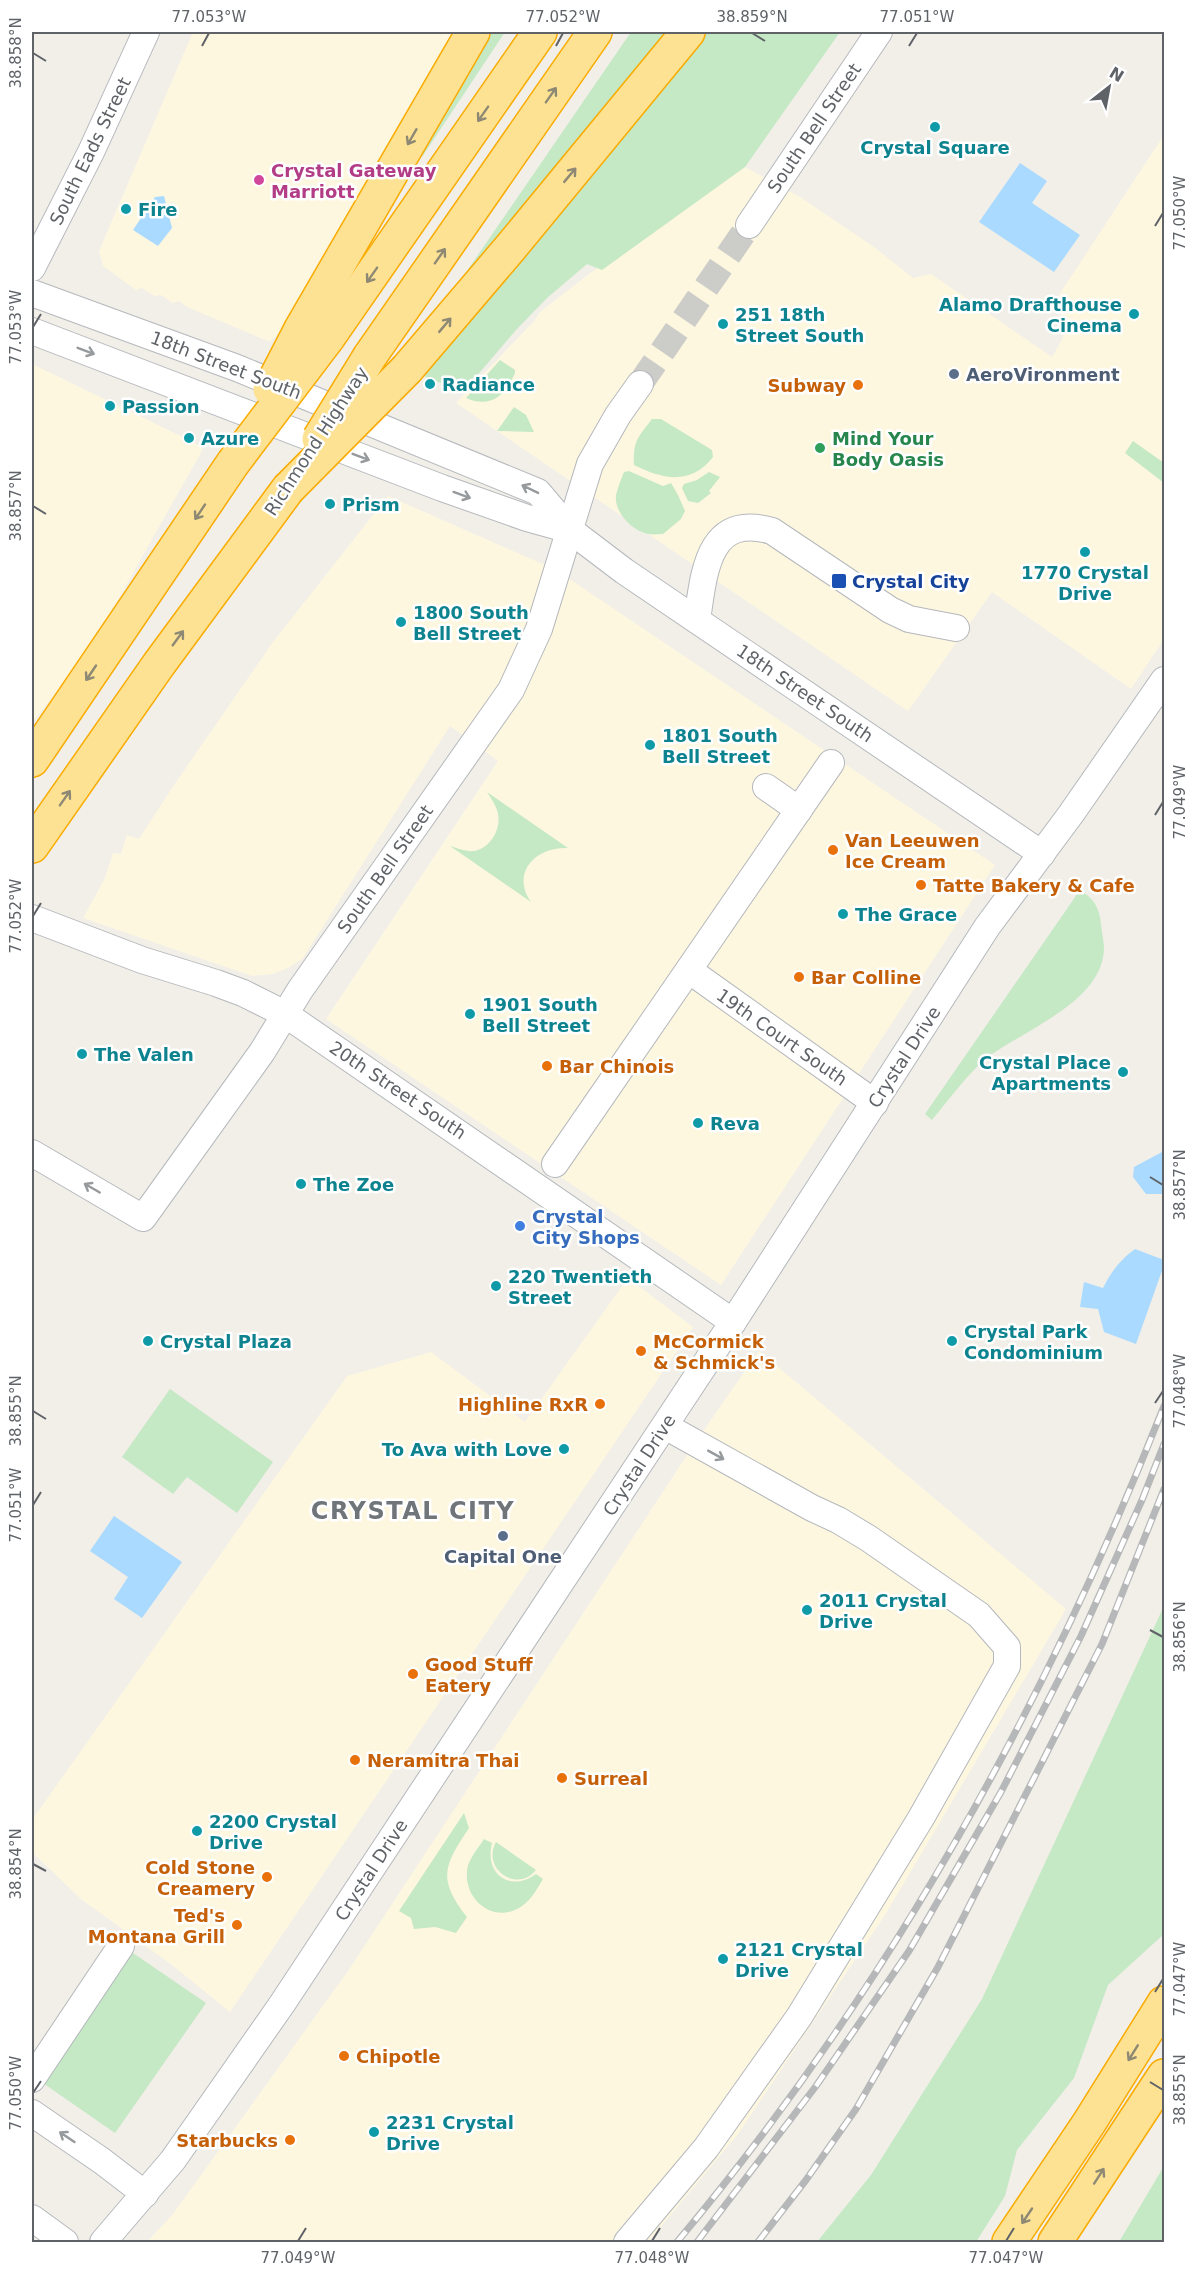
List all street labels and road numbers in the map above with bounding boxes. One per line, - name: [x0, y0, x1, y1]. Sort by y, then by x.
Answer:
- street label: South Bell Street: [763, 59, 865, 197]
- street label: South Eads Street: [45, 74, 135, 228]
- street label: 18th Street South: [148, 327, 304, 403]
- street label: Richmond Highway: [260, 362, 372, 520]
- street label: 18th Street South: [733, 640, 877, 746]
- street label: South Bell Street: [333, 801, 437, 937]
- street label: 19th Court South: [713, 984, 851, 1090]
- street label: Crystal Drive: [863, 1002, 945, 1112]
- street label: 20th Street South: [326, 1037, 470, 1143]
- street label: Crystal Drive: [598, 1410, 680, 1520]
- street label: Crystal Drive: [330, 1815, 412, 1925]

